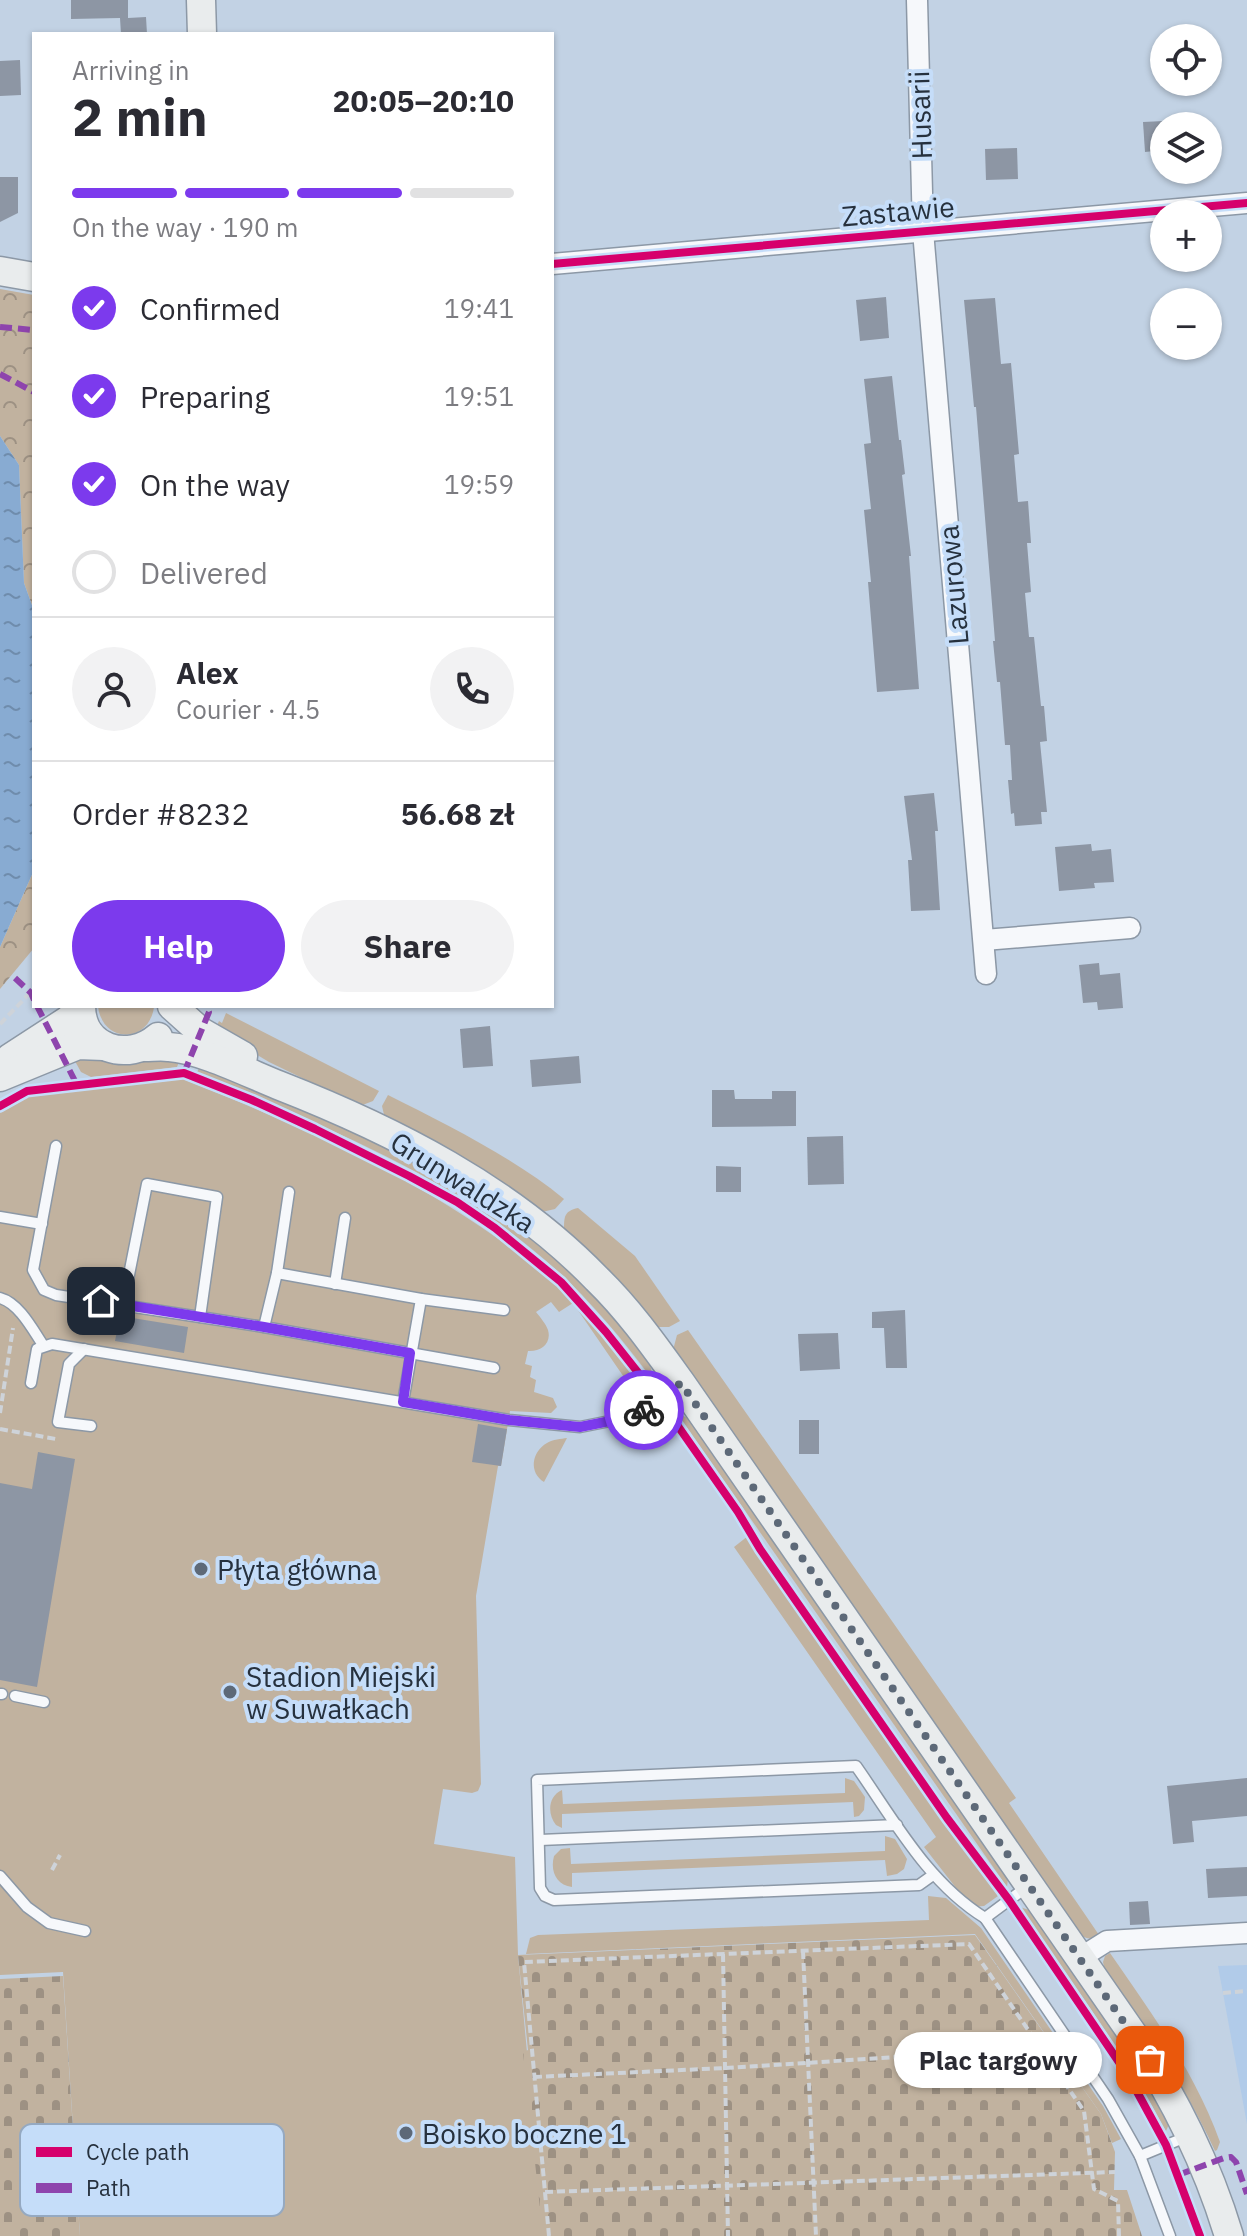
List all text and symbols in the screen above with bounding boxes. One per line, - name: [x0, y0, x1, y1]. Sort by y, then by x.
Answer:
- map controls: [1150, 24, 1222, 360]
- button: locate: [1150, 24, 1222, 96]
- text: Arriving in: [72, 53, 189, 87]
- street label: Husarii: [900, 70, 940, 160]
- text: 20:05–20:10: [333, 81, 514, 120]
- text: 2 min: [72, 83, 208, 150]
- button: layers: [1150, 112, 1222, 184]
- street label: Zastawie: [840, 188, 956, 234]
- button: +: [1150, 200, 1222, 272]
- text: On the way · 190 m: [72, 210, 298, 244]
- icon: check: [72, 286, 116, 330]
- button: −: [1150, 288, 1222, 360]
- text: Confirmed: [140, 289, 281, 328]
- text: 19:41: [444, 291, 514, 325]
- icon: check: [72, 374, 116, 418]
- text: Preparing: [140, 377, 270, 416]
- text: 19:51: [444, 379, 514, 413]
- icon: check: [72, 462, 116, 506]
- text: On the way: [140, 465, 290, 504]
- text: 19:59: [444, 467, 514, 501]
- street label: Lazurowa: [929, 524, 977, 646]
- text: Delivered: [140, 553, 268, 592]
- button: person: [72, 647, 156, 731]
- button: phone: [430, 647, 514, 731]
- text: Alex: [176, 653, 239, 692]
- text: Courier · 4.5: [176, 692, 320, 726]
- text: Order #8232: [72, 794, 249, 833]
- text: 56.68 zł: [401, 794, 514, 833]
- button: Help: [72, 900, 285, 992]
- button: Share: [301, 900, 514, 992]
- street label: Grunwaldzka: [384, 1123, 542, 1241]
- pin: [67, 1267, 135, 1335]
- icon: home: [79, 1279, 123, 1323]
- courier: [604, 1370, 684, 1450]
- icon: bike: [622, 1388, 666, 1432]
- place label: Płyta główna: [217, 1551, 377, 1588]
- marker: Płyta główna: [192, 1560, 210, 1578]
- place label: Stadion Miejski w Suwałkach: [246, 1658, 436, 1727]
- marker: Stadion Miejski w Suwałkach: [221, 1683, 239, 1701]
- pin: [1116, 2026, 1184, 2094]
- callout: Plac targowy: [894, 2032, 1102, 2088]
- icon: bag: [1128, 2038, 1172, 2082]
- text: Plac targowy: [919, 2043, 1077, 2077]
- place label: Boisko boczne 1: [422, 2115, 627, 2152]
- legend: [20, 2124, 284, 2216]
- marker: Boisko boczne 1: [397, 2124, 415, 2142]
- text: Cycle path: [86, 2137, 190, 2166]
- text: Path: [86, 2173, 131, 2202]

